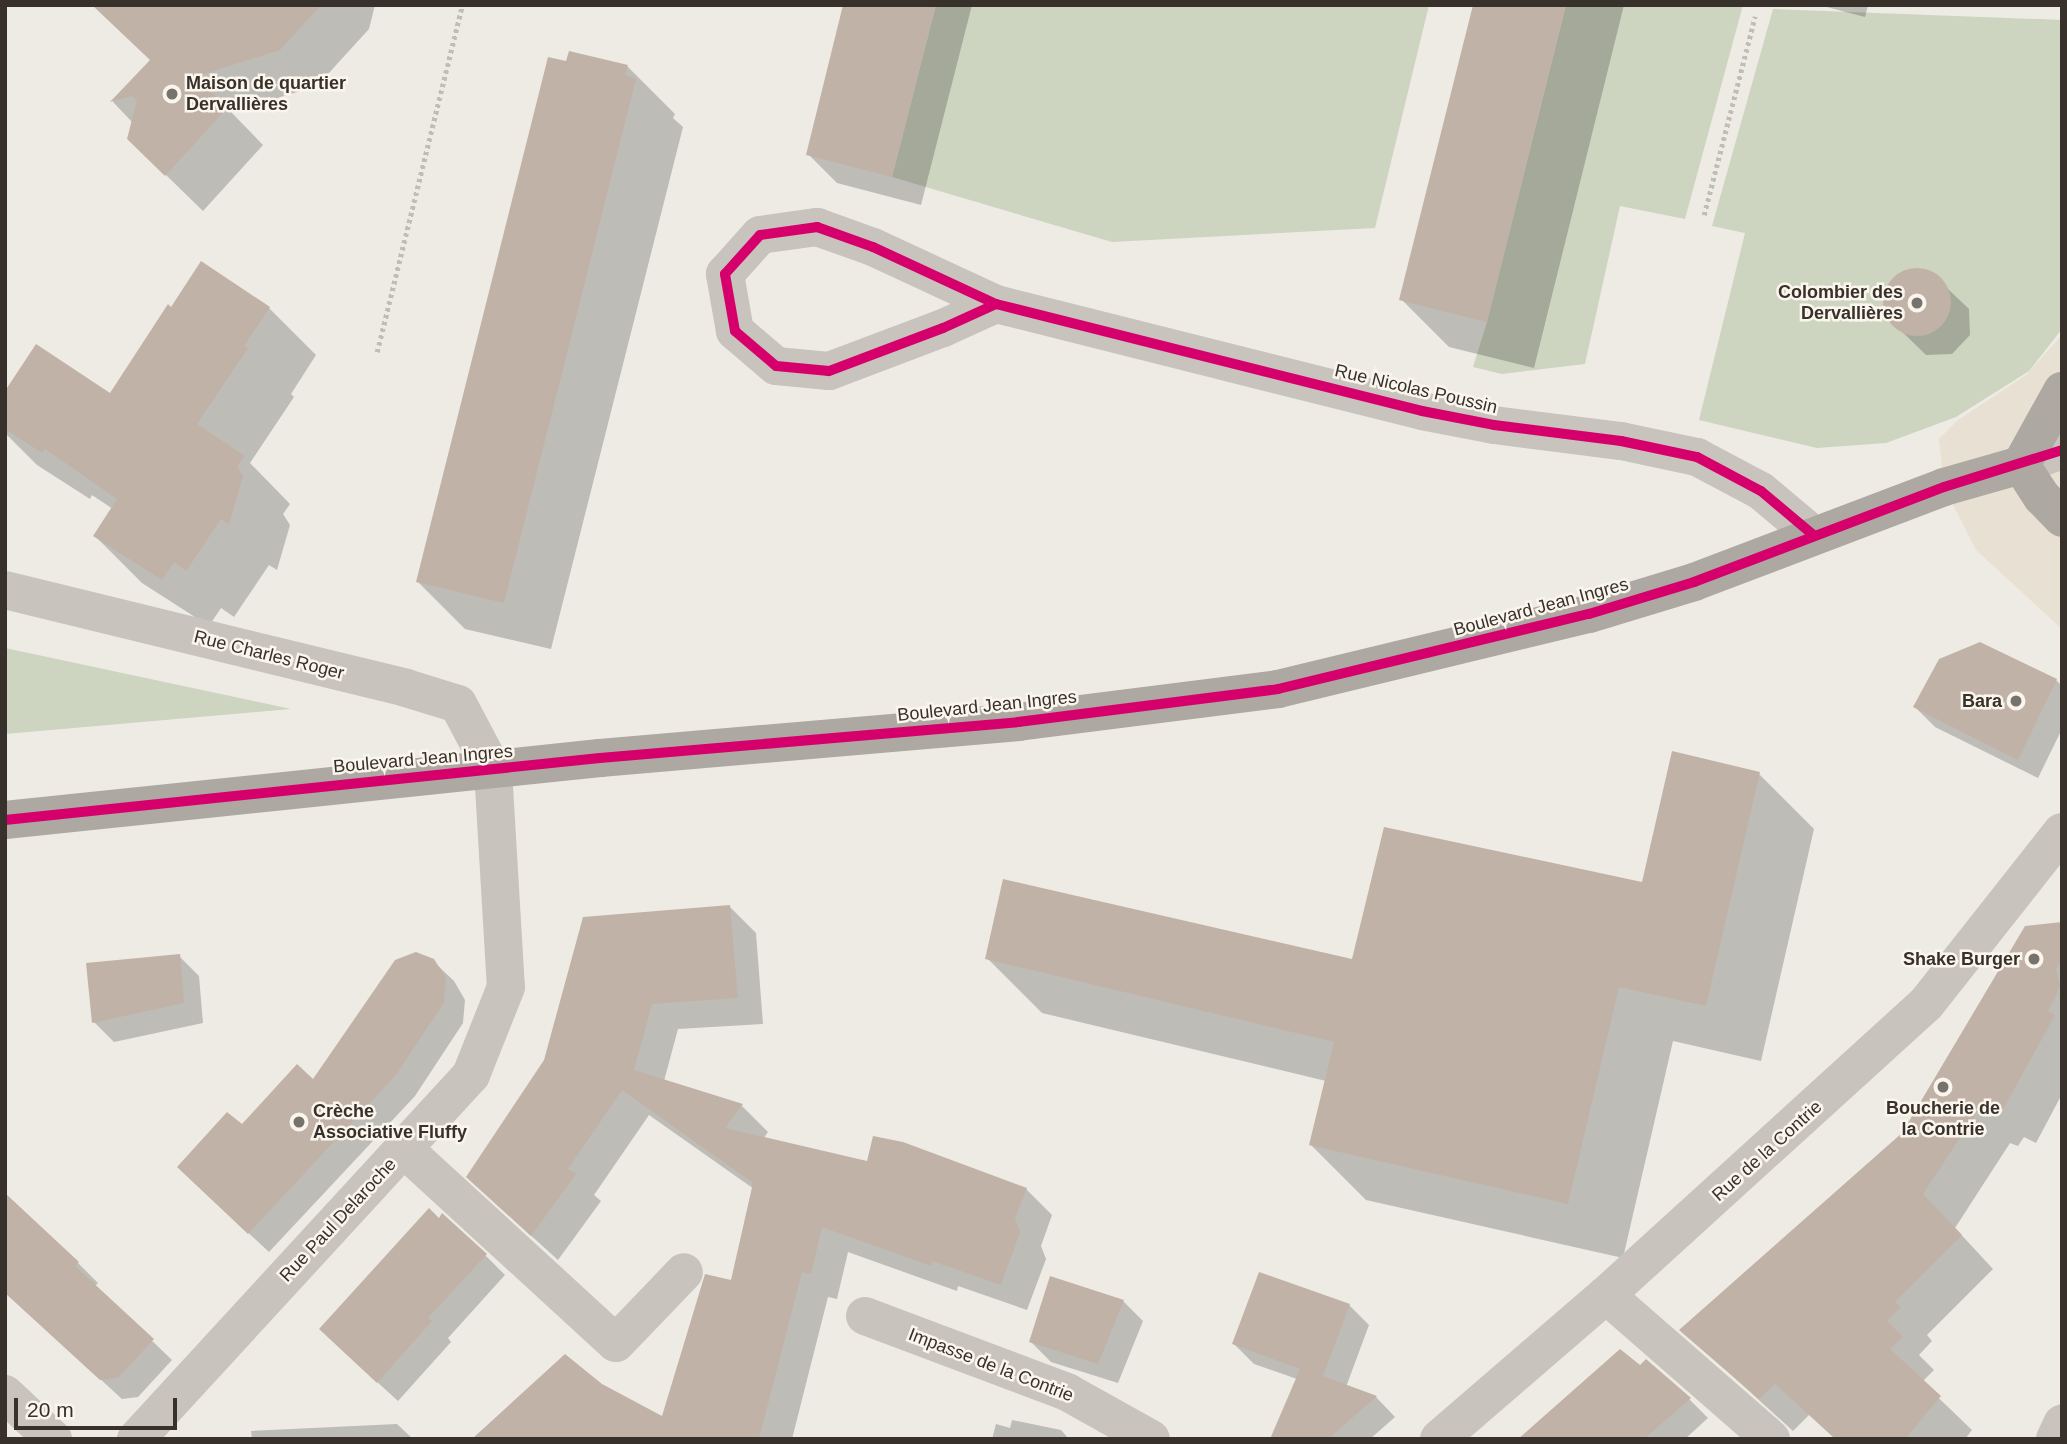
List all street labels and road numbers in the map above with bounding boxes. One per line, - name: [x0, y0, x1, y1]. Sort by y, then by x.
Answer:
- street label: Rue Nicolas Poussin: [1333, 360, 1499, 418]
- street label: Boulevard Jean Ingres: [1451, 573, 1631, 641]
- street label: Rue Charles Roger: [192, 626, 346, 684]
- street label: Boulevard Jean Ingres: [896, 686, 1078, 726]
- street label: Boulevard Jean Ingres: [332, 740, 514, 778]
- street label: Rue de la Contrie: [1708, 1096, 1826, 1206]
- street label: Rue Paul Delaroche: [275, 1154, 401, 1286]
- street label: Impasse de la Contrie: [905, 1324, 1077, 1406]

